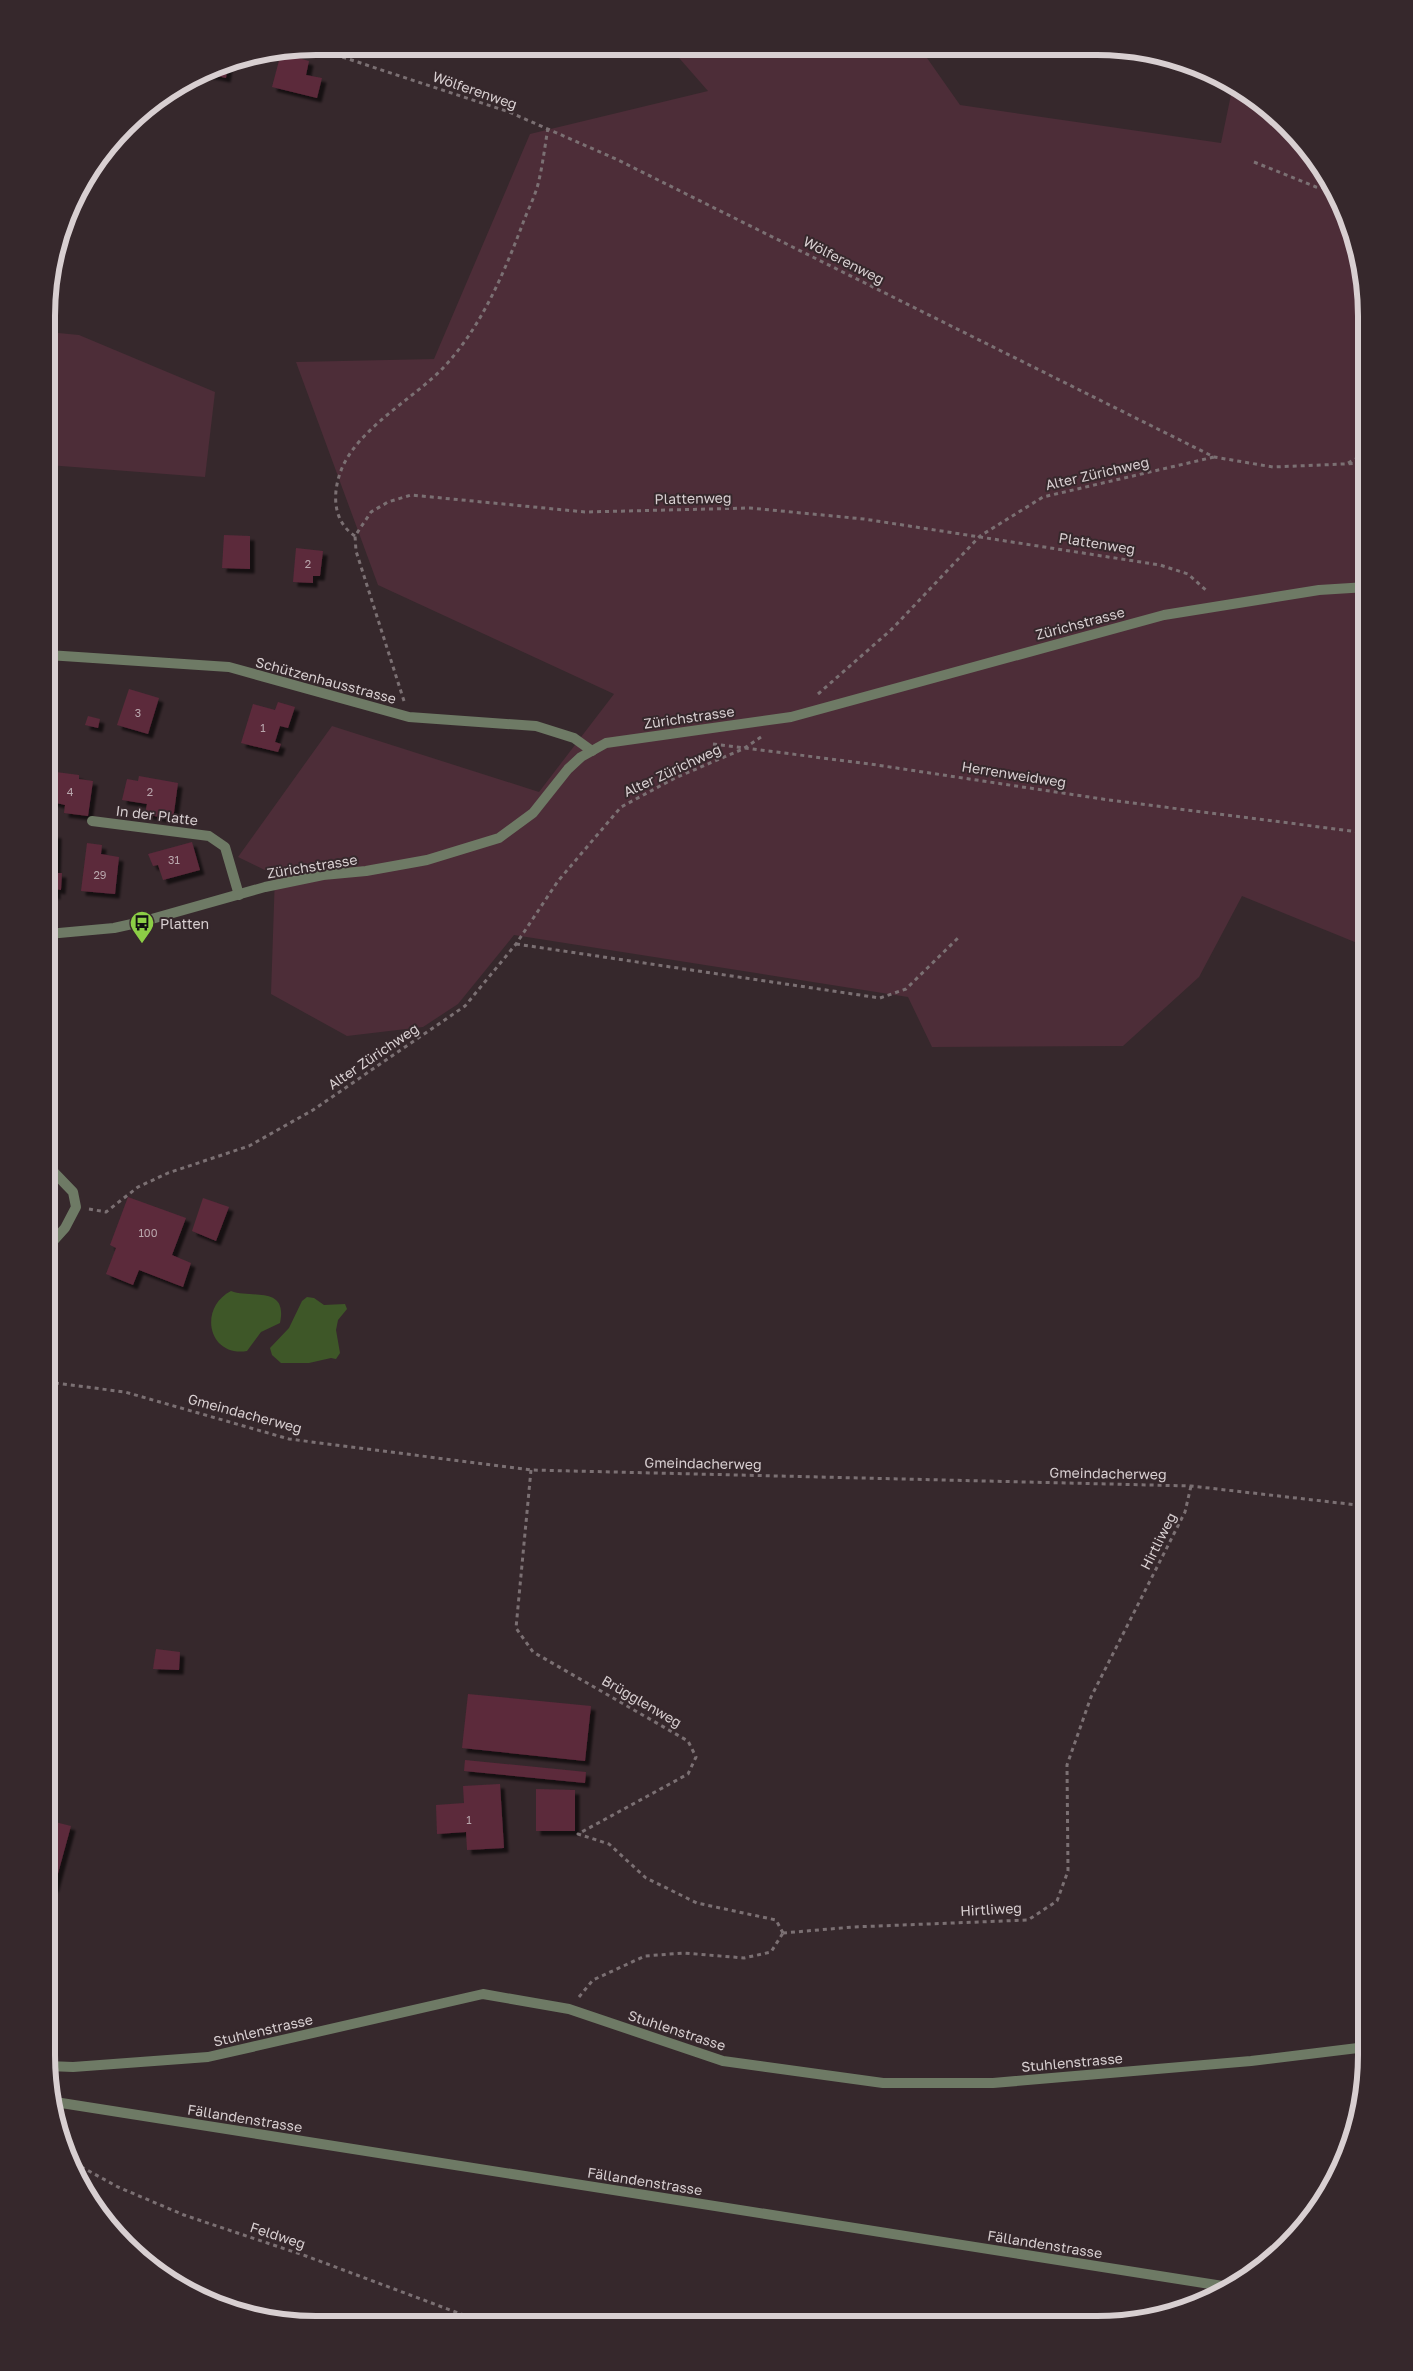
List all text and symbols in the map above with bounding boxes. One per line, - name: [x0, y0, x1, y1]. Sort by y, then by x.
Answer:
- street label: Wölferenweg: [430, 68, 520, 112]
- street label: Wölferenweg: [801, 232, 887, 288]
- street label: Alter Zürichweg: [1044, 453, 1150, 493]
- street label: Plattenweg: [654, 489, 732, 507]
- street label: Plattenweg: [1058, 529, 1136, 557]
- house number: 2: [305, 557, 311, 570]
- street label: Zürichstrasse: [1034, 603, 1126, 643]
- street label: Schützenhausstrasse: [254, 653, 398, 707]
- street label: Zürichstrasse: [643, 702, 735, 732]
- house number: 3: [135, 706, 141, 719]
- house number: 1: [260, 721, 266, 734]
- street label: Alter Zürichweg: [620, 740, 724, 800]
- street label: Herrenweidweg: [960, 757, 1068, 791]
- house number: 4: [67, 785, 74, 798]
- house number: 2: [147, 785, 153, 798]
- street label: In der Platte: [115, 802, 199, 828]
- street label: Zürichstrasse: [266, 850, 358, 882]
- house number: 31: [168, 853, 180, 866]
- house number: 29: [93, 868, 107, 881]
- bus stop icon: Platten: [129, 910, 155, 944]
- place label: Platten: [160, 915, 209, 932]
- street label: Alter Zürichweg: [324, 1019, 422, 1093]
- house number: 100: [139, 1226, 158, 1239]
- street label: Gmeindacherweg: [186, 1390, 304, 1436]
- street label: Gmeindacherweg: [644, 1453, 762, 1473]
- street label: Gmeindacherweg: [1049, 1463, 1167, 1483]
- street label: Hirtliweg: [1136, 1510, 1180, 1572]
- street label: Brügglenweg: [599, 1671, 685, 1731]
- house number: 1: [466, 1813, 472, 1826]
- street label: Hirtliweg: [960, 1899, 1022, 1919]
- street label: Stuhlenstrasse: [626, 2006, 728, 2054]
- street label: Stuhlenstrasse: [212, 2010, 314, 2050]
- street label: Stuhlenstrasse: [1021, 2049, 1123, 2075]
- street label: Fällandenstrasse: [186, 2101, 304, 2135]
- street label: Fällandenstrasse: [586, 2164, 704, 2198]
- street label: Feldweg: [248, 2218, 308, 2252]
- street label: Fällandenstrasse: [986, 2227, 1104, 2261]

